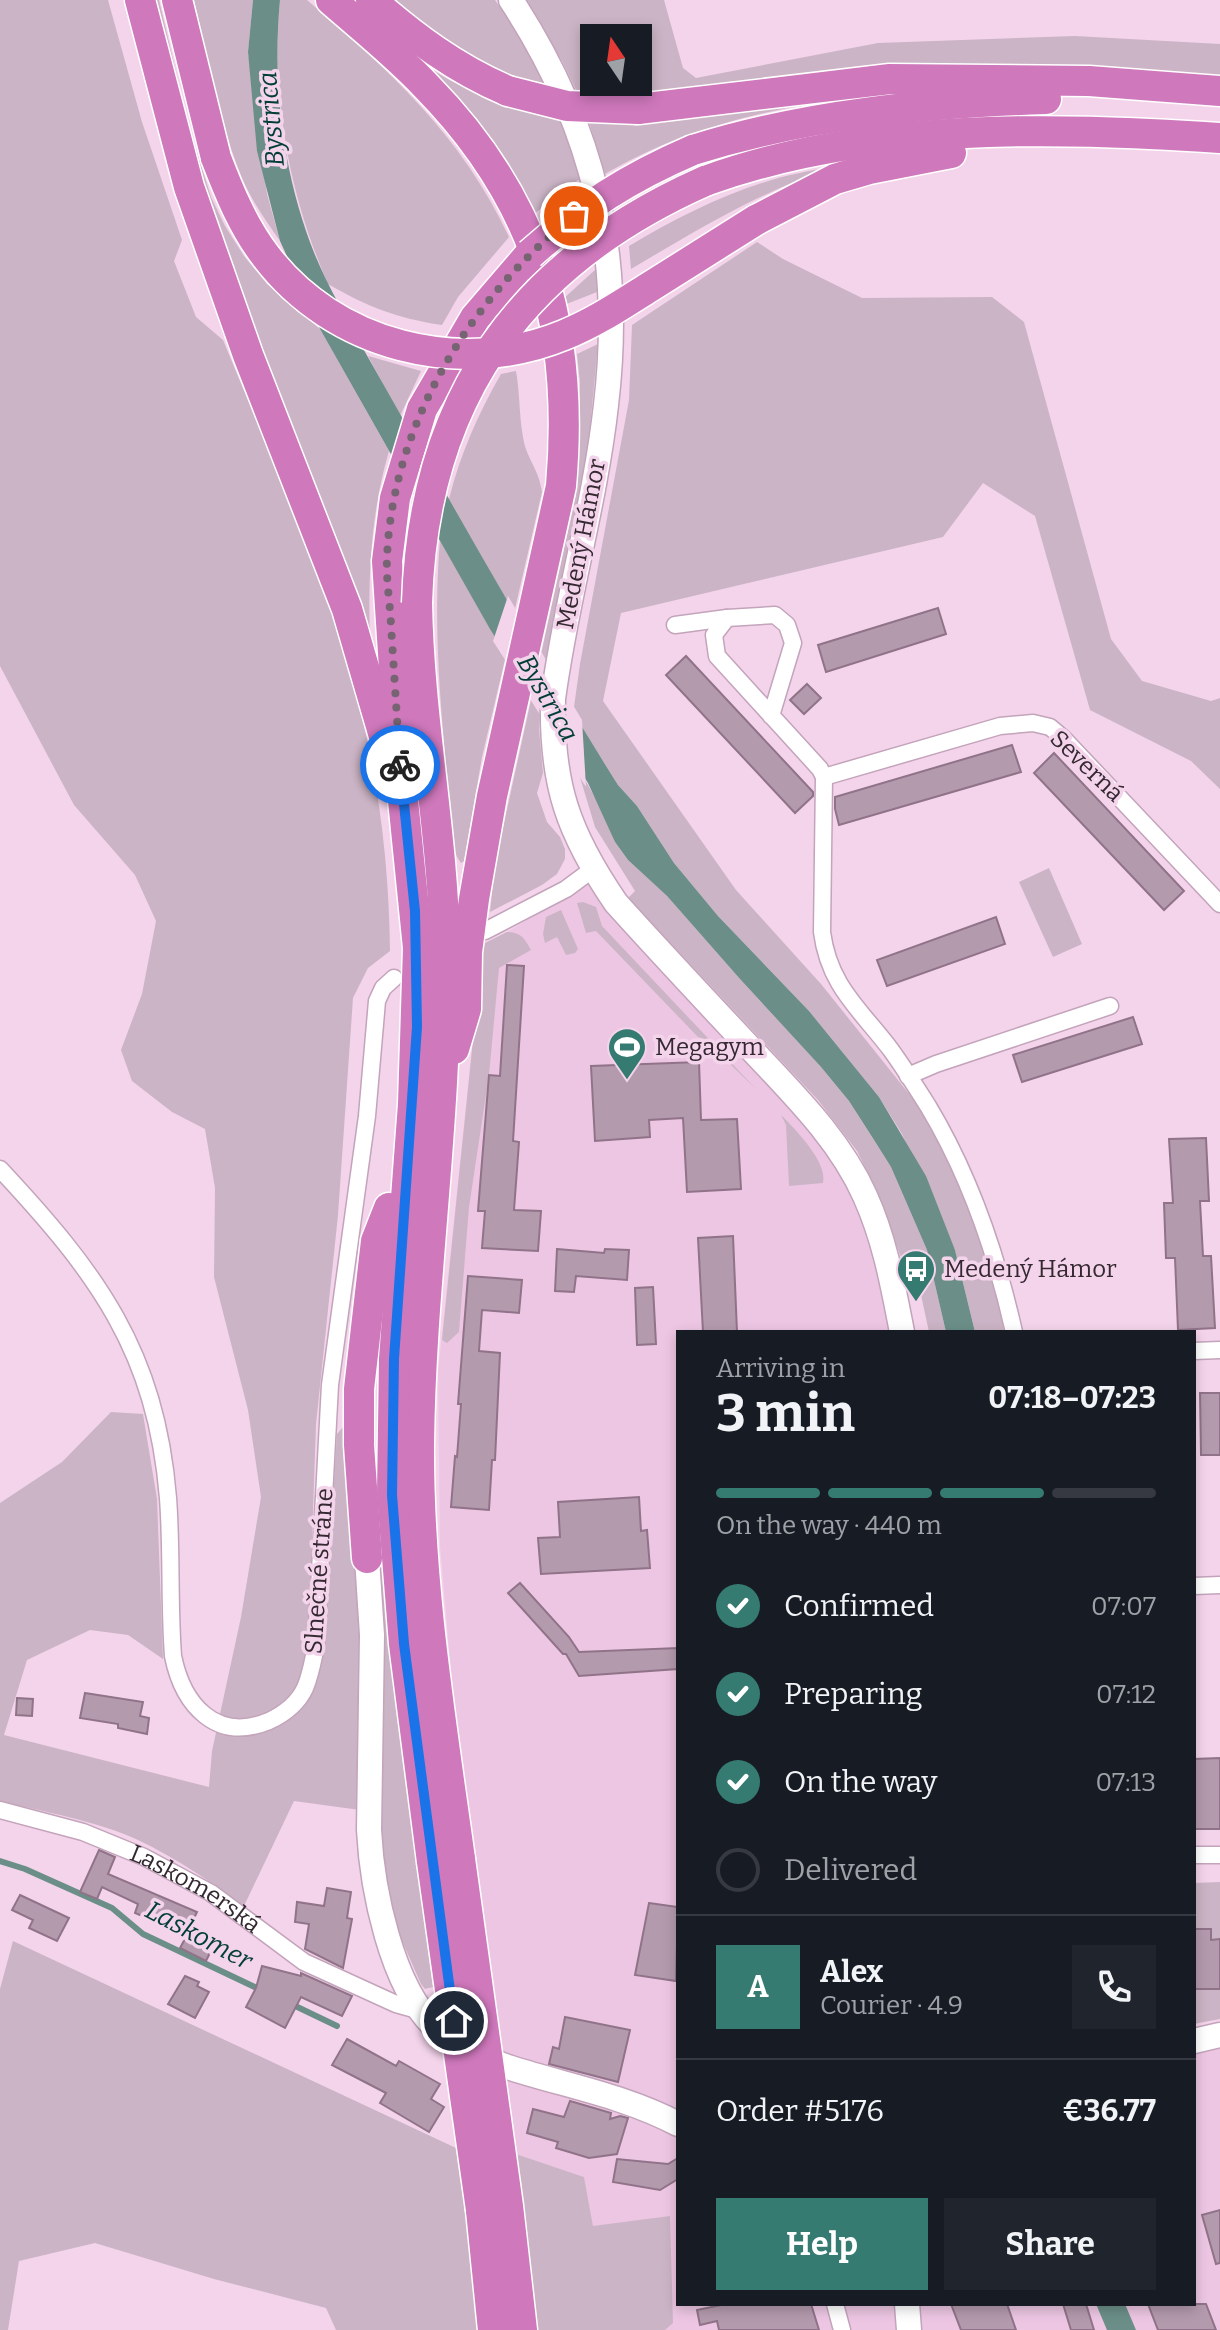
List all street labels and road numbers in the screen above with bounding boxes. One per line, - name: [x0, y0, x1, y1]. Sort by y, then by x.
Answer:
- street label: Medený Hámor: [551, 456, 611, 631]
- street label: Severná: [1045, 724, 1129, 808]
- street label: Slnečné stráne: [299, 1487, 339, 1655]
- street label: Laskomerská: [122, 1840, 264, 1940]

